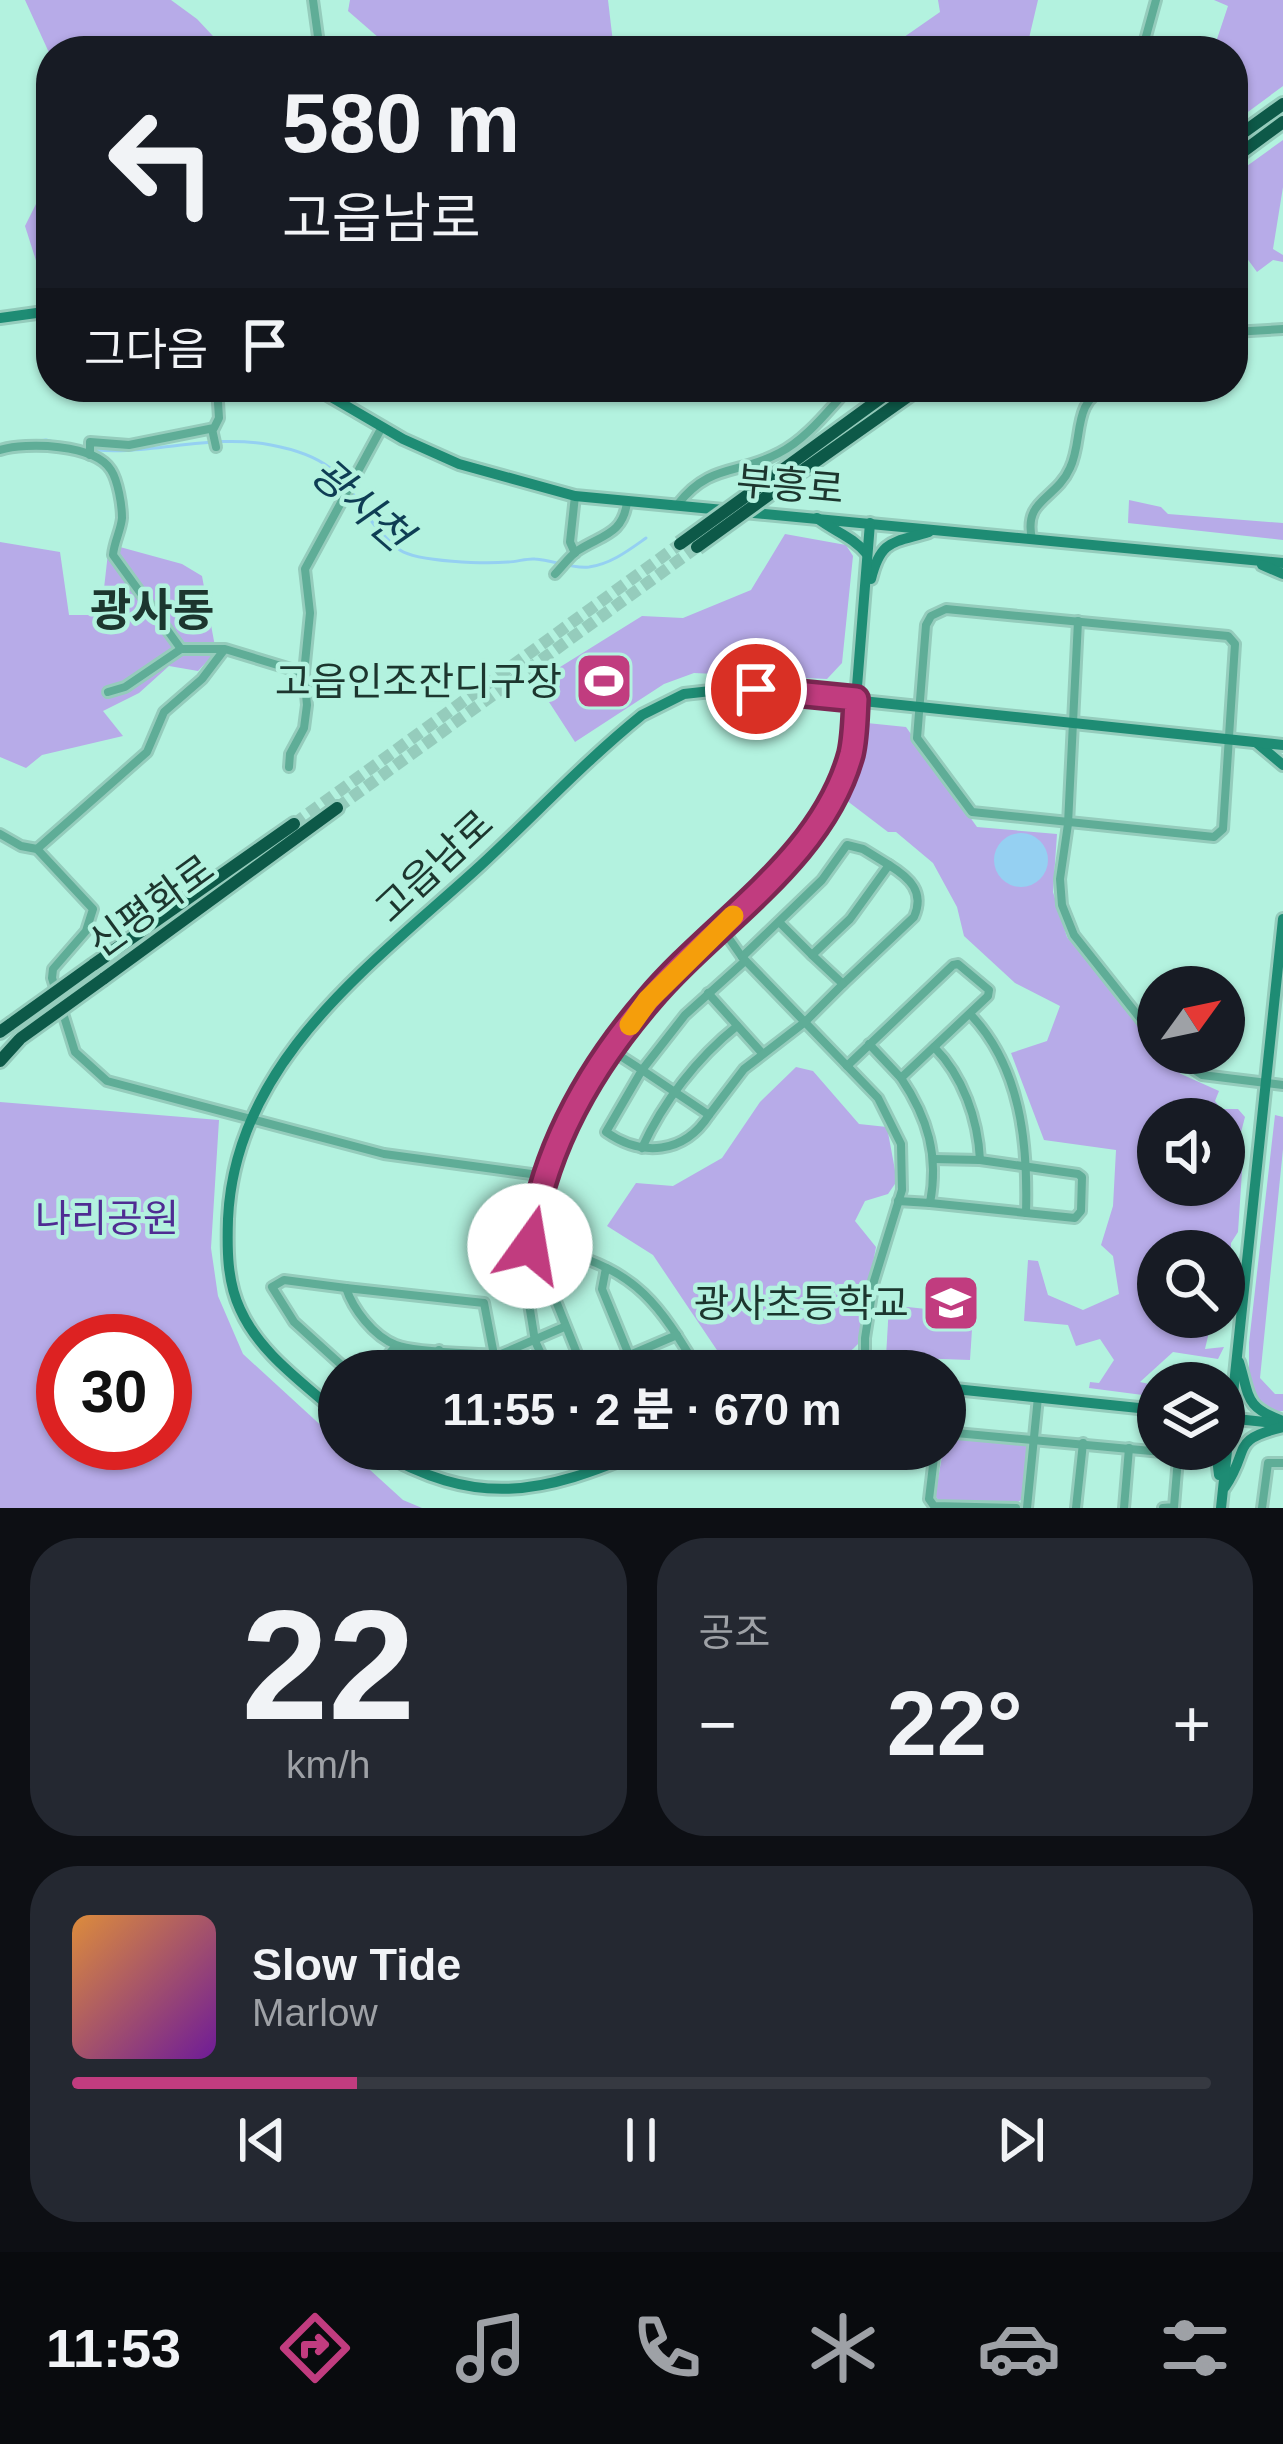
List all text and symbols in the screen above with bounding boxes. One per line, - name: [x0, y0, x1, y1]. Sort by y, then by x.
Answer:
- text: 580 m: [282, 76, 520, 170]
- icon: left: [84, 84, 240, 240]
- text: 고읍남로: [282, 188, 481, 248]
- icon: arrive: [232, 312, 298, 378]
- text: 그다음: [84, 324, 208, 375]
- water label: 광사천: [302, 448, 423, 563]
- street label: 부흥로: [735, 459, 845, 511]
- district label: 광사동: [90, 585, 214, 636]
- pin: [705, 638, 807, 740]
- sports icon: 고읍인조잔디구장: [573, 650, 635, 712]
- icon: arrive: [723, 656, 789, 722]
- place label: 고읍인조잔디구장: [275, 660, 562, 703]
- street label: 고읍남로: [367, 801, 501, 931]
- street label: 신평화로: [80, 846, 222, 966]
- north arrow: [1137, 966, 1245, 1074]
- map controls: [1137, 966, 1245, 1470]
- button: sound: [1137, 1098, 1245, 1206]
- position arrow: [467, 1183, 593, 1309]
- park label: 나리공원: [35, 1197, 179, 1240]
- button: search: [1137, 1230, 1245, 1338]
- school or university icon: 광사초등학교: [920, 1272, 982, 1334]
- place label: 광사초등학교: [694, 1282, 909, 1325]
- speed limit sign: 30: [36, 1314, 192, 1470]
- button: layers: [1137, 1362, 1245, 1470]
- text: 11:55 · 2 분 · 670 m: [442, 1384, 842, 1435]
- text: 22: [241, 1578, 415, 1752]
- text: 공조: [699, 1611, 770, 1654]
- text: 22°: [887, 1674, 1023, 1774]
- text: −: [699, 1687, 737, 1761]
- text: +: [1172, 1687, 1211, 1761]
- text: km/h: [286, 1743, 371, 1786]
- text: Slow Tide: [252, 1939, 461, 1990]
- text: Marlow: [252, 1991, 378, 2034]
- icon: previous: [229, 2107, 295, 2173]
- icon: pause: [608, 2107, 674, 2173]
- icon: next: [988, 2107, 1054, 2173]
- icon: directions: [273, 2306, 357, 2390]
- icon: music: [449, 2306, 533, 2390]
- icon: phone: [625, 2306, 709, 2390]
- icon: climate: [801, 2306, 885, 2390]
- icon: car: [977, 2306, 1061, 2390]
- icon: filters: [1153, 2306, 1237, 2390]
- text: 11:53: [46, 2318, 181, 2378]

